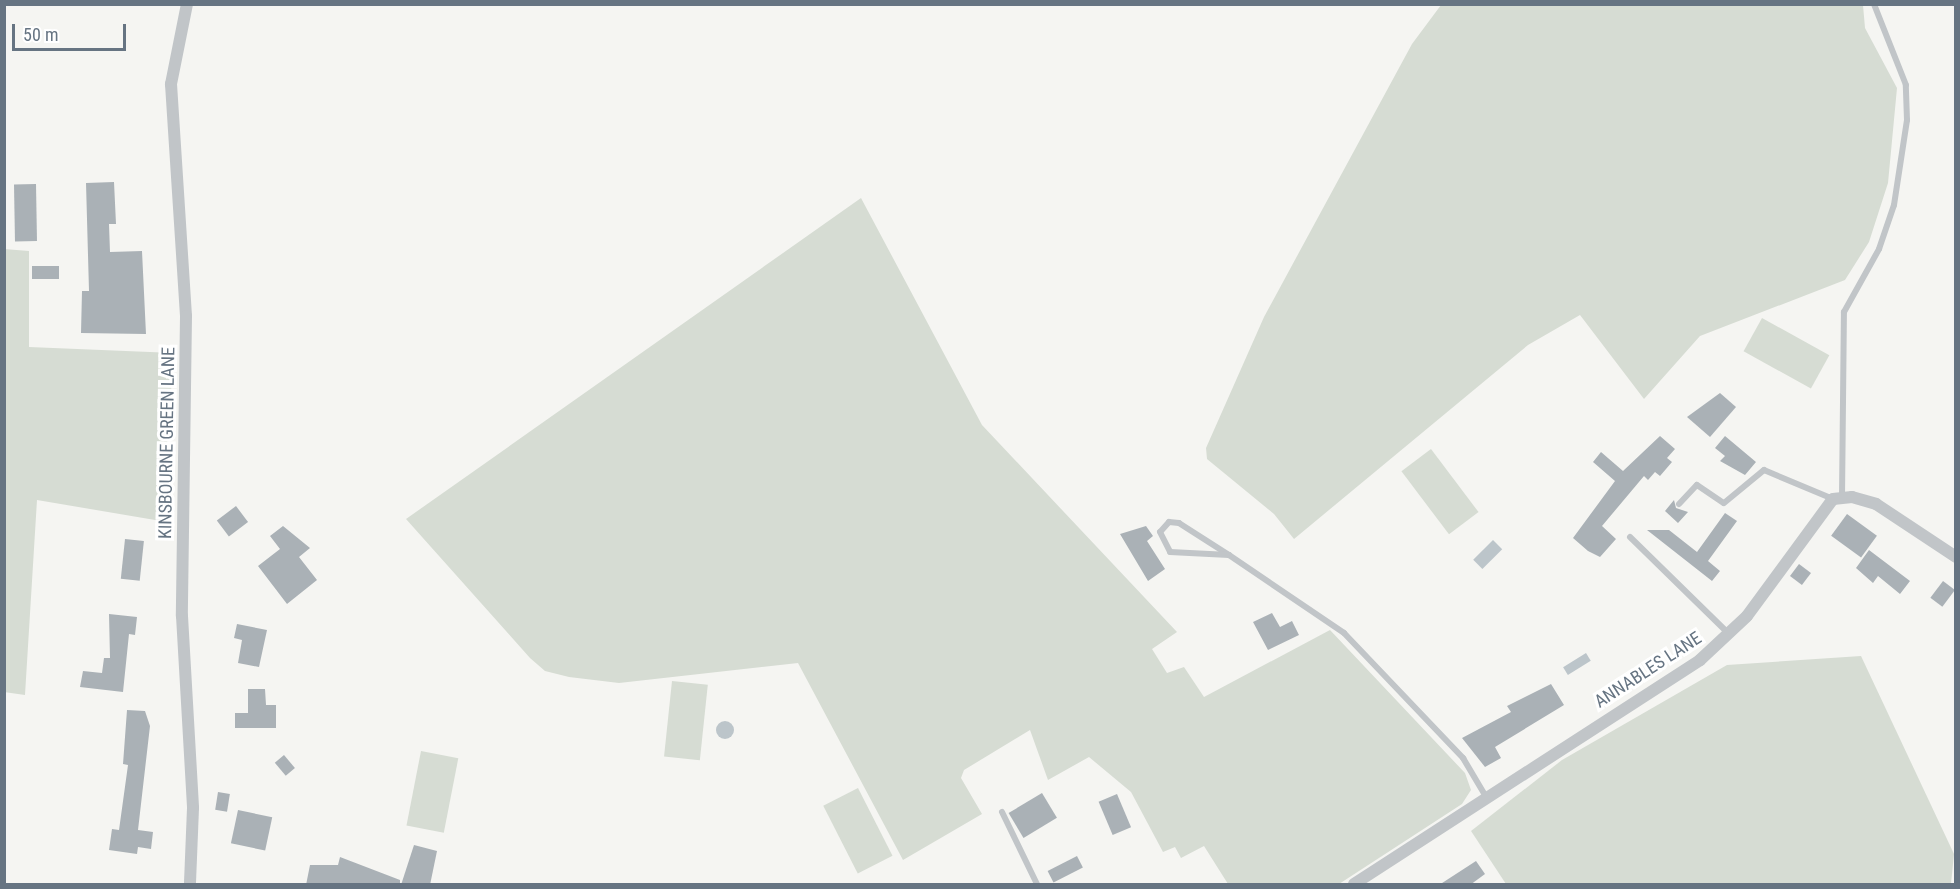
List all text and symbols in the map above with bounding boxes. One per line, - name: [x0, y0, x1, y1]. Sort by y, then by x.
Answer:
- scale bar: [15, 12, 129, 50]
- text: 50 m: [23, 24, 58, 45]
- street label: KINSBOURNE GREEN LANE: [155, 347, 179, 539]
- street label: ANNABLES LANE: [1590, 627, 1706, 713]

